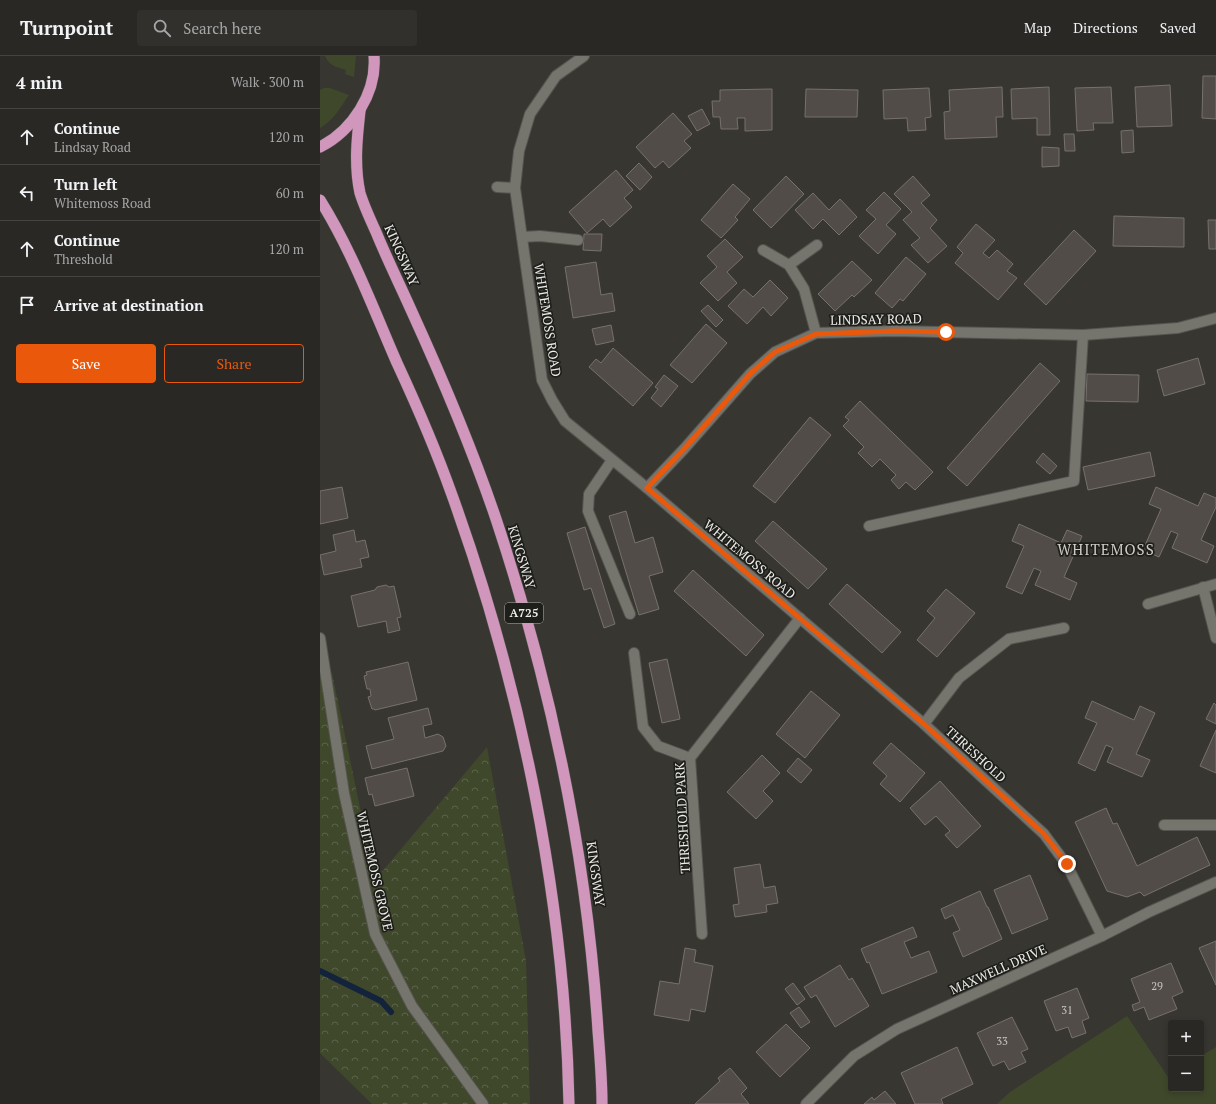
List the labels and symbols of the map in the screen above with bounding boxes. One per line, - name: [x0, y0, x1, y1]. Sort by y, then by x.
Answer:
- street label: KINGSWAY: [380, 221, 424, 289]
- street label: WHITEMOSS ROAD: [530, 262, 566, 378]
- street label: LINDSAY ROAD: [830, 309, 922, 329]
- route start: [937, 323, 955, 341]
- street label: WHITEMOSS ROAD: [700, 515, 800, 603]
- street label: KINGSWAY: [504, 523, 540, 592]
- district label: WHITEMOSS: [1057, 539, 1155, 559]
- road number: A725: [505, 603, 543, 623]
- street label: THRESHOLD: [942, 722, 1010, 786]
- street label: THRESHOLD PARK: [670, 761, 694, 874]
- street label: WHITEMOSS GROVE: [352, 809, 398, 933]
- street label: KINGSWAY: [583, 840, 610, 908]
- route end: [1058, 855, 1076, 873]
- street label: MAXWELL DRIVE: [947, 940, 1049, 998]
- house number: 29: [1151, 979, 1163, 993]
- house number: 31: [1061, 1003, 1073, 1017]
- house number: 33: [996, 1034, 1008, 1048]

